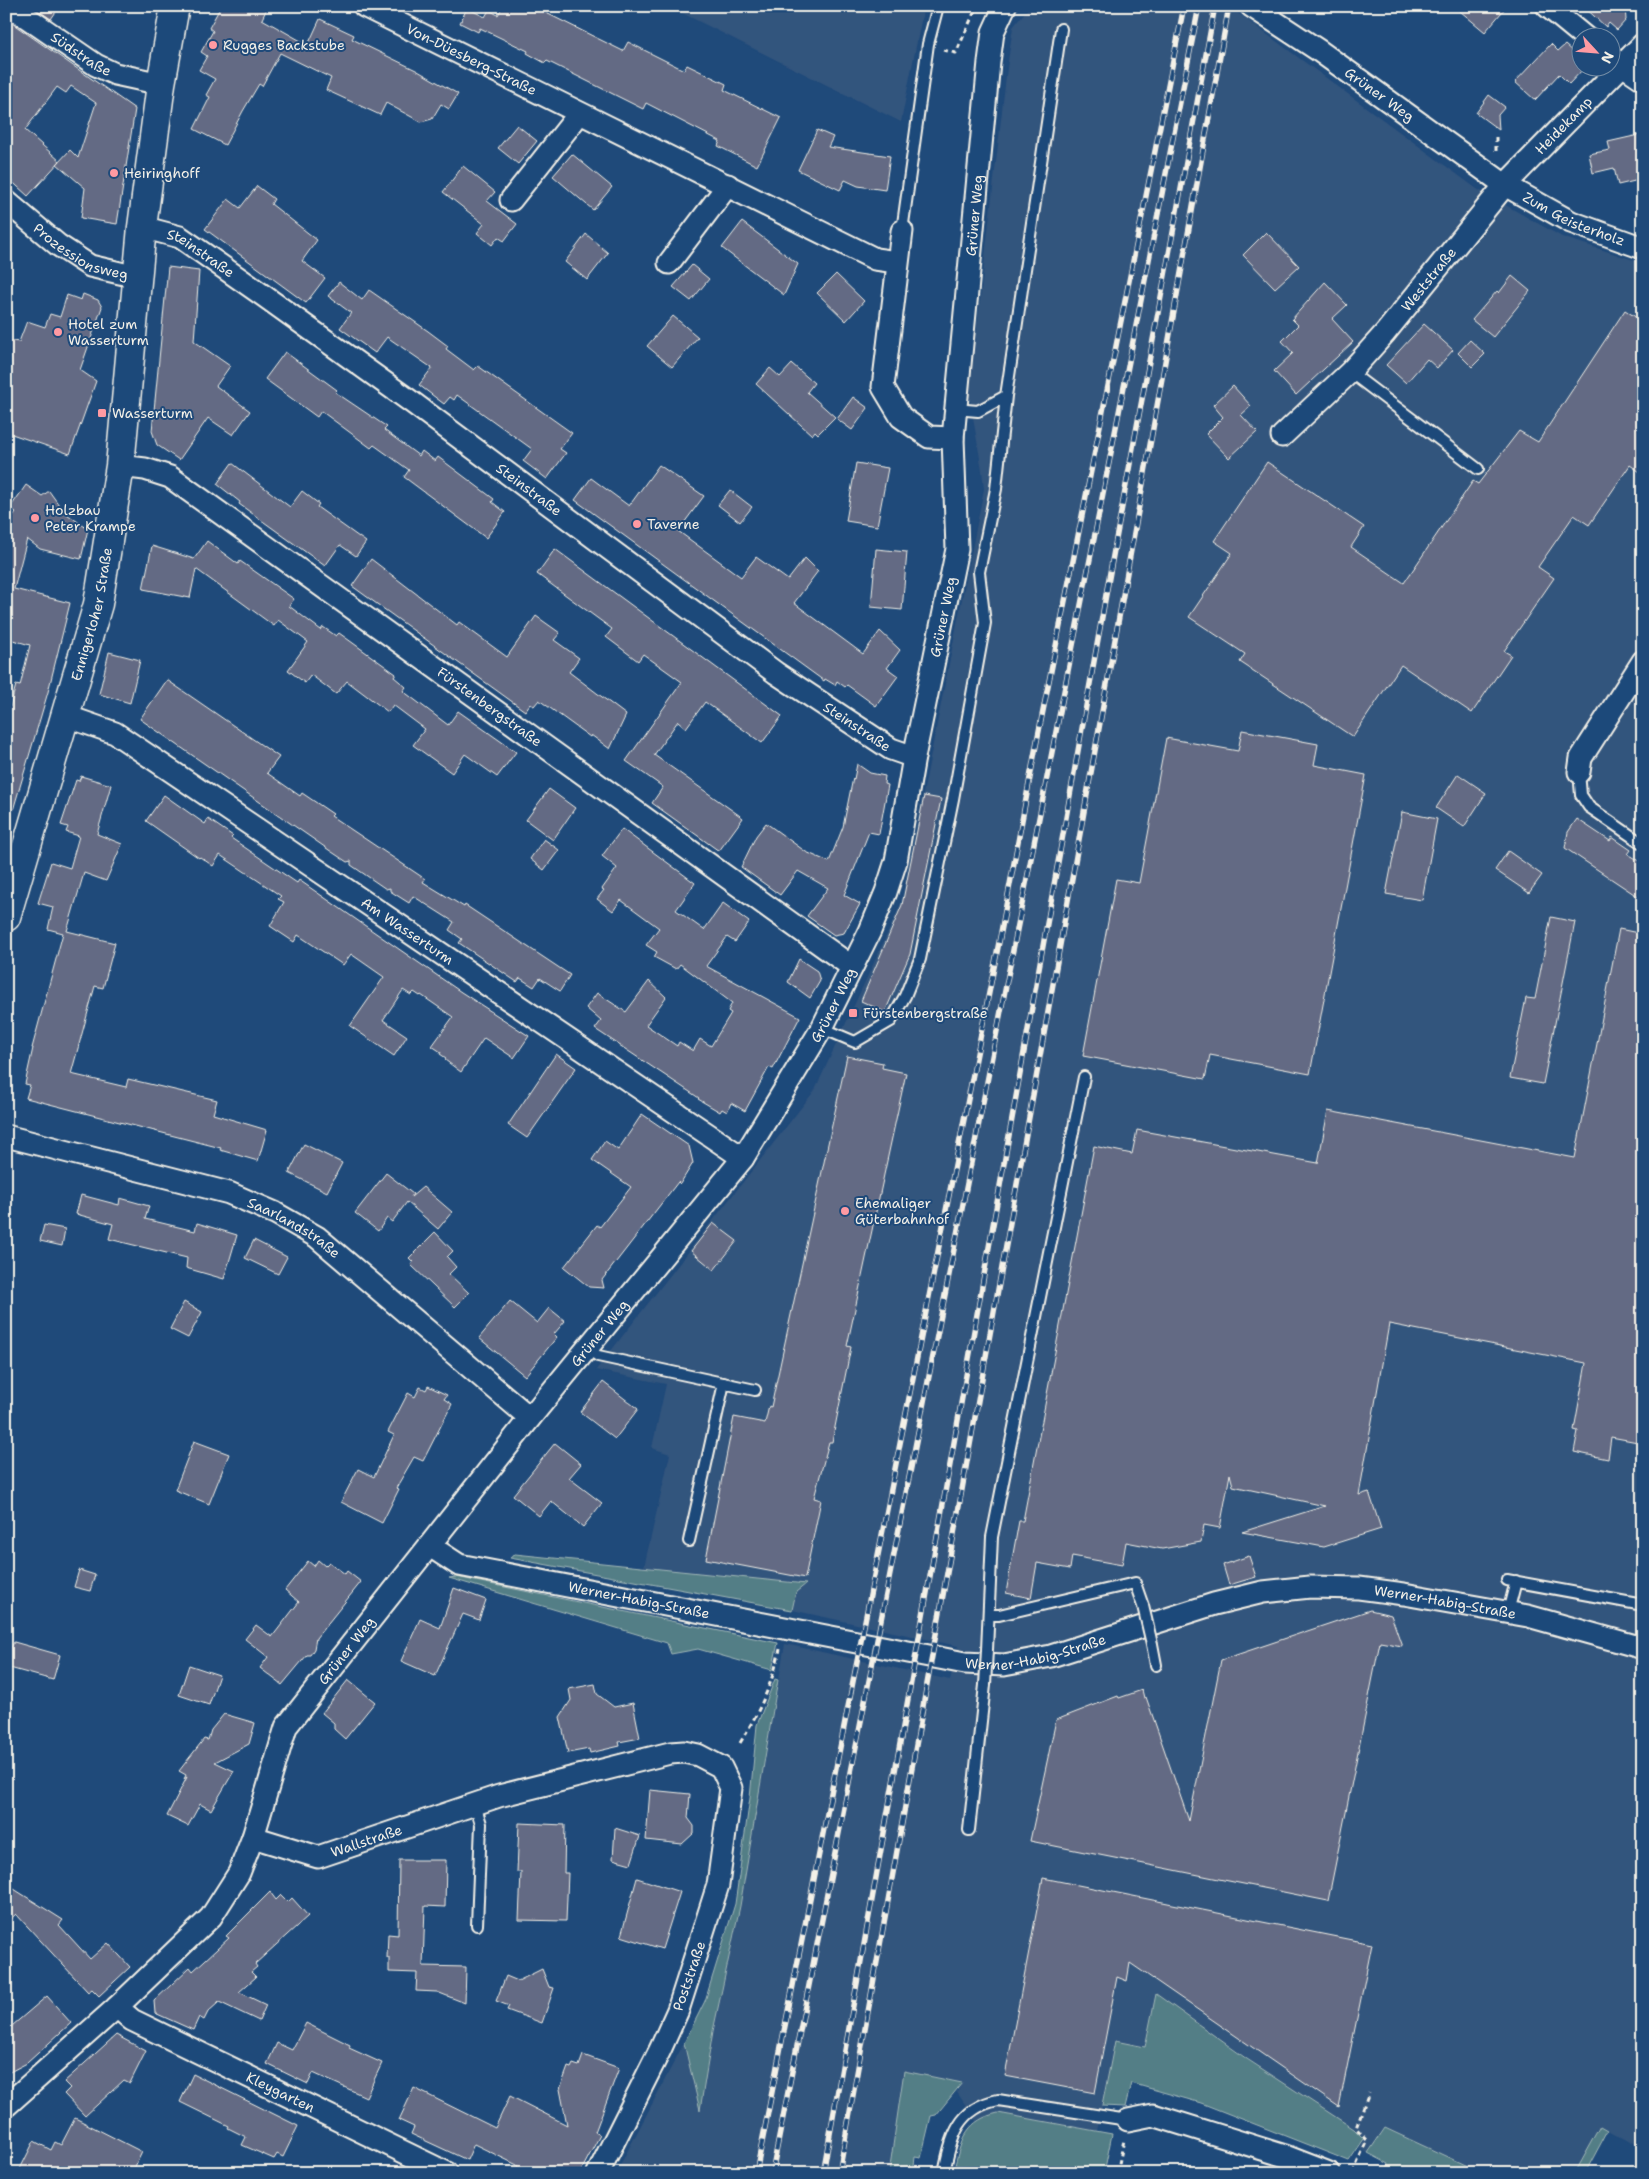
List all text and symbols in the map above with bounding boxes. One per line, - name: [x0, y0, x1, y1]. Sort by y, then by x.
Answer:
- street label: Von-Düesberg-Straße: [403, 19, 540, 99]
- street label: Südstraße: [48, 28, 114, 80]
- north arrow: [1572, 28, 1622, 78]
- place label: Rugges Backstube: [223, 36, 345, 54]
- marker: Rugges Backstube: [207, 39, 219, 51]
- text: N: [1597, 49, 1618, 67]
- street label: Grüner Weg: [1341, 63, 1418, 126]
- street label: Heidekamp: [1531, 92, 1596, 158]
- place label: Heiringhoff: [124, 164, 200, 182]
- marker: Heiringhoff: [108, 167, 120, 179]
- street label: Grüner Weg: [961, 174, 987, 257]
- street label: Zum Geisterholz: [1520, 188, 1628, 250]
- street label: Prozessionsweg: [30, 219, 130, 284]
- street label: Steinstraße: [165, 225, 238, 281]
- street label: Weststraße: [1397, 243, 1460, 315]
- place label: Hotel zum Wasserturm: [68, 315, 149, 349]
- marker: Hotel zum Wasserturm: [52, 326, 64, 338]
- place label: Wasserturm: [112, 404, 193, 422]
- marker: Wasserturm: [96, 407, 108, 419]
- street label: Steinstraße: [493, 459, 566, 520]
- place label: Holzbau Peter Krampe: [45, 501, 136, 535]
- marker: Holzbau Peter Krampe: [29, 512, 41, 524]
- place label: Taverne: [647, 515, 700, 533]
- marker: Taverne: [631, 518, 643, 530]
- street label: Ennigerloher Straße: [67, 546, 116, 683]
- street label: Grüner Weg: [926, 575, 960, 659]
- street label: Fürstenbergstraße: [434, 663, 546, 750]
- street label: Steinstraße: [820, 698, 894, 756]
- street label: Am Wasserturm: [358, 893, 457, 969]
- street label: Grüner Weg: [806, 965, 860, 1046]
- place label: Fürstenbergstraße: [863, 1004, 988, 1022]
- marker: Fürstenbergstraße: [847, 1007, 859, 1019]
- street label: Saarlandstraße: [245, 1193, 344, 1262]
- place label: Ehemaliger Güterbahnhof: [855, 1194, 950, 1228]
- marker: Ehemaliger Güterbahnhof: [839, 1205, 851, 1217]
- street label: Grüner Weg: [567, 1296, 632, 1370]
- street label: Werner-Habig-Straße: [567, 1577, 711, 1622]
- street label: Werner-Habig-Straße: [1373, 1581, 1518, 1623]
- street label: Grüner Weg: [314, 1613, 379, 1688]
- street label: Werner-Habig-Straße: [965, 1630, 1108, 1675]
- street label: Wallstraße: [328, 1820, 404, 1861]
- street label: Poststraße: [669, 1939, 709, 2013]
- street label: Kleygarten: [243, 2068, 318, 2117]

